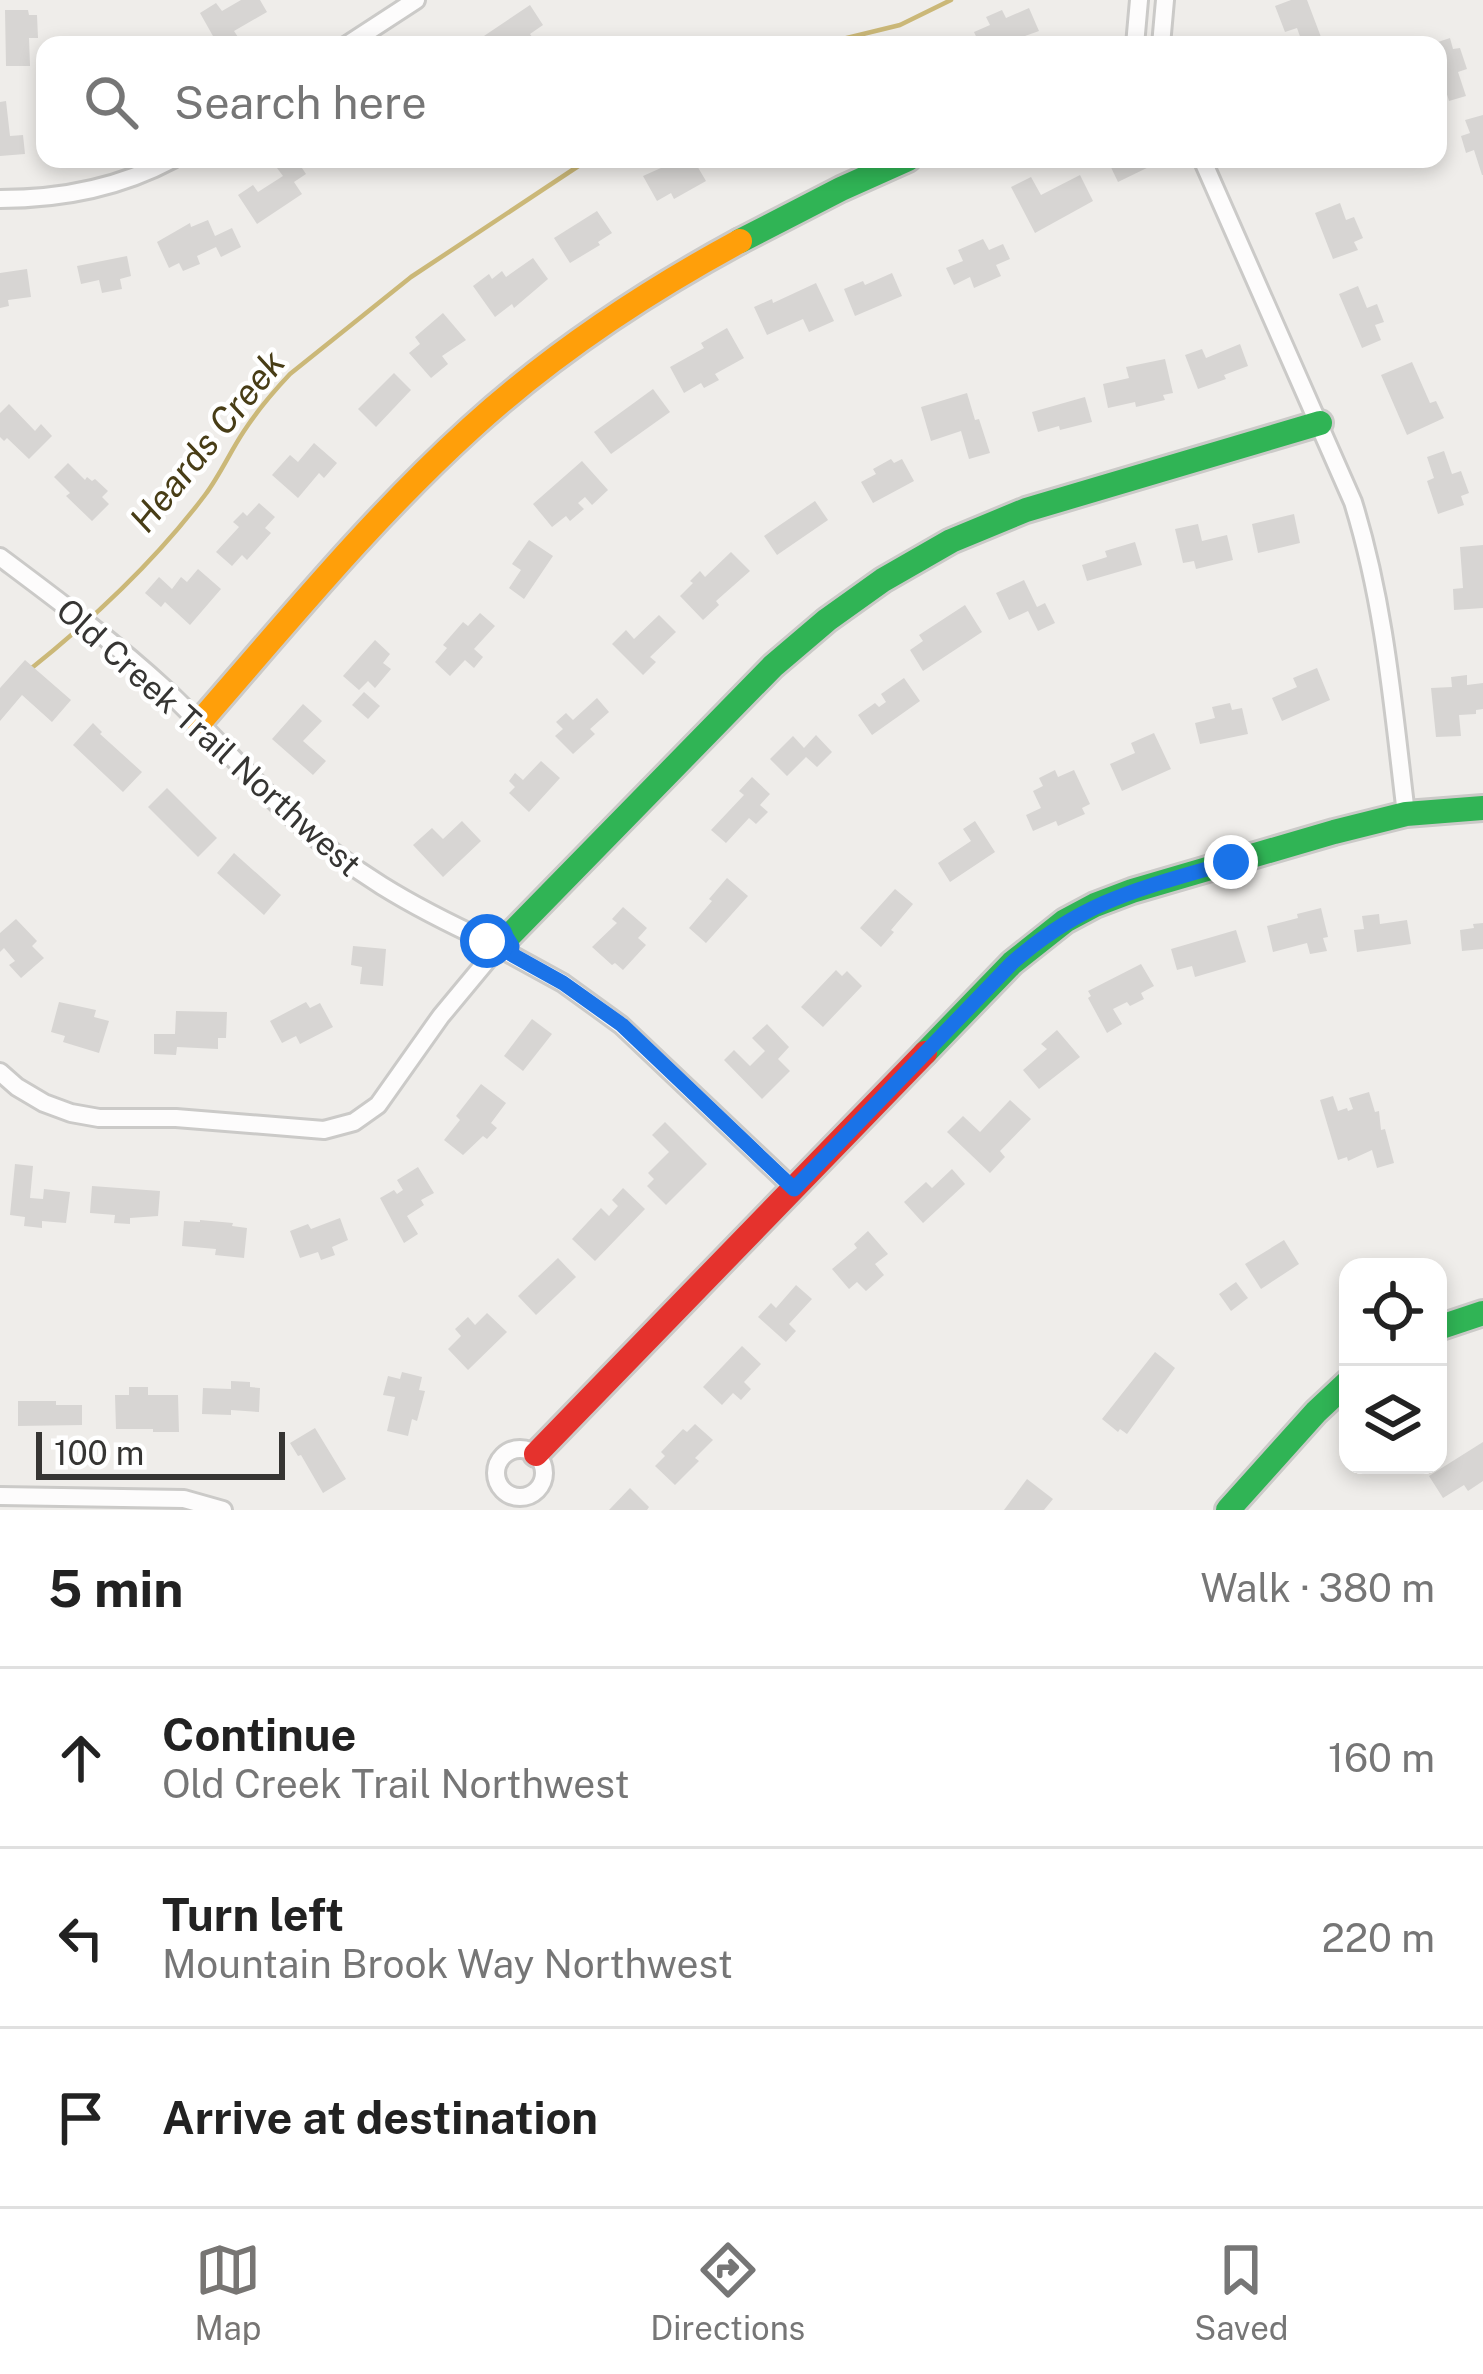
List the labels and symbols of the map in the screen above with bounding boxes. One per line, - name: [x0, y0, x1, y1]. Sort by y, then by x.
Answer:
- water label: Heards Creek: [121, 341, 293, 540]
- street label: Old Creek Trail Northwest: [49, 590, 369, 884]
- route end: [1204, 835, 1258, 889]
- route start: [460, 914, 514, 968]
- scale bar: [36, 1426, 285, 1479]

